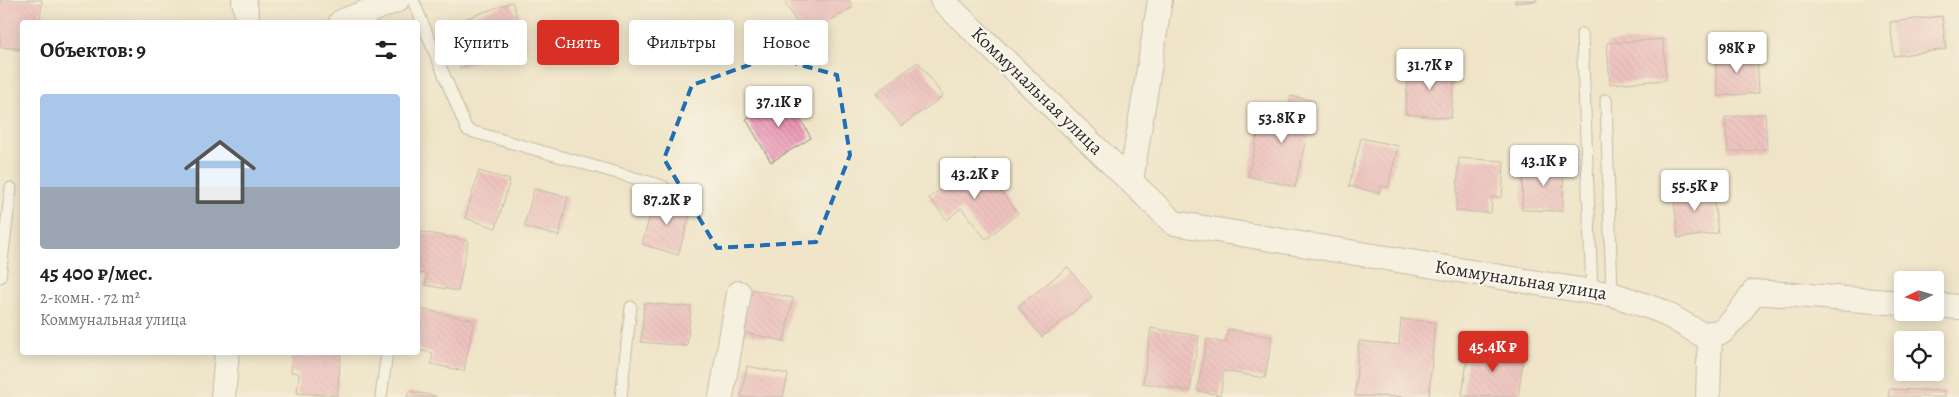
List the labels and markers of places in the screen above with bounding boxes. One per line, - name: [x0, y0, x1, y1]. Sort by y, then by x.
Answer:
- pin: 98K ₽: [1702, 32, 1772, 74]
- pin: 31.7K ₽: [1384, 48, 1476, 91]
- pin: 37.1K ₽: [733, 86, 825, 128]
- pin: 53.8K ₽: [1236, 102, 1328, 144]
- pin: 43.1K ₽: [1498, 144, 1590, 187]
- pin: 43.2K ₽: [929, 158, 1021, 200]
- pin: 55.5K ₽: [1649, 170, 1741, 212]
- pin: 87.2K ₽: [621, 184, 713, 226]
- pin: 45.4K ₽: [1447, 330, 1539, 373]

